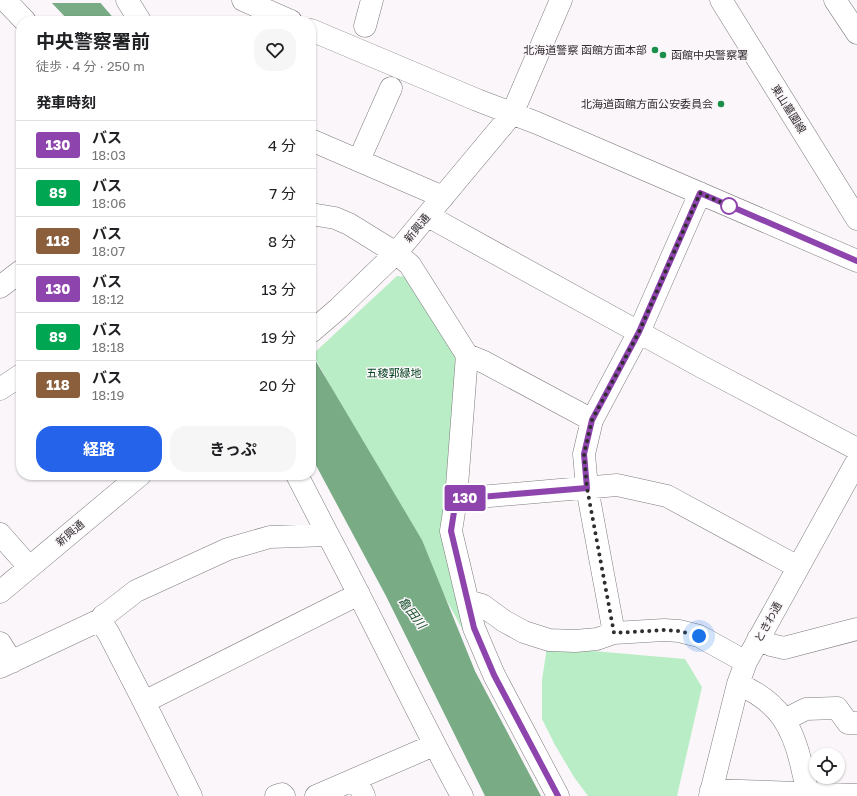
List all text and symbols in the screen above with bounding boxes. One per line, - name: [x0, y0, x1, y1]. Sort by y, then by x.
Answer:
- text: 中央警察署前: [36, 29, 150, 52]
- button: heart: [254, 29, 296, 71]
- place label: 北海道警察 函館方面本部: [523, 43, 647, 56]
- marker: 北海道警察 函館方面本部: [650, 45, 660, 55]
- place label: 函館中央警察署: [671, 48, 748, 61]
- marker: 函館中央警察署: [658, 50, 668, 60]
- text: 徒歩 · 4 分 · 250 m: [36, 58, 145, 74]
- street label: 東山墓園線: [769, 82, 810, 136]
- text: 発車時刻: [36, 93, 96, 111]
- place label: 北海道函館方面公安委員会: [581, 97, 713, 110]
- marker: 北海道函館方面公安委員会: [716, 99, 726, 109]
- text: バス: [92, 128, 122, 146]
- text: 130: [46, 136, 70, 153]
- text: 4 分: [268, 136, 296, 154]
- text: 18:03: [92, 147, 126, 163]
- text: バス: [92, 176, 122, 194]
- text: 89: [49, 184, 67, 201]
- text: 7 分: [269, 184, 296, 202]
- text: 18:06: [92, 195, 126, 211]
- unlabelled marker: [720, 197, 738, 215]
- street label: 新興通: [401, 211, 432, 244]
- text: バス: [92, 224, 122, 242]
- text: 118: [46, 232, 70, 249]
- text: 8 分: [268, 232, 296, 250]
- text: 18:07: [92, 243, 125, 259]
- text: バス: [92, 272, 122, 290]
- text: 130: [46, 280, 70, 297]
- text: 13 分: [261, 280, 296, 298]
- text: 18:12: [92, 291, 124, 307]
- text: バス: [92, 320, 122, 338]
- text: 89: [49, 328, 67, 345]
- text: 19 分: [261, 328, 296, 346]
- text: 18:18: [92, 339, 124, 355]
- park label: 五稜郭緑地: [367, 366, 422, 379]
- text: バス: [92, 368, 122, 386]
- text: 118: [46, 376, 70, 393]
- text: 20 分: [259, 376, 296, 394]
- text: 18:19: [92, 387, 124, 403]
- button: 経路: [36, 426, 162, 472]
- button: きっぷ: [170, 426, 296, 472]
- line badge: 130: [442, 485, 488, 511]
- text: 130: [453, 489, 477, 506]
- street label: 新興通: [53, 517, 86, 548]
- water label: 亀田川: [395, 594, 431, 633]
- street label: ときわ通: [751, 599, 784, 644]
- your location: [689, 626, 709, 646]
- map controls: [809, 748, 845, 784]
- button: locate: [809, 748, 845, 784]

